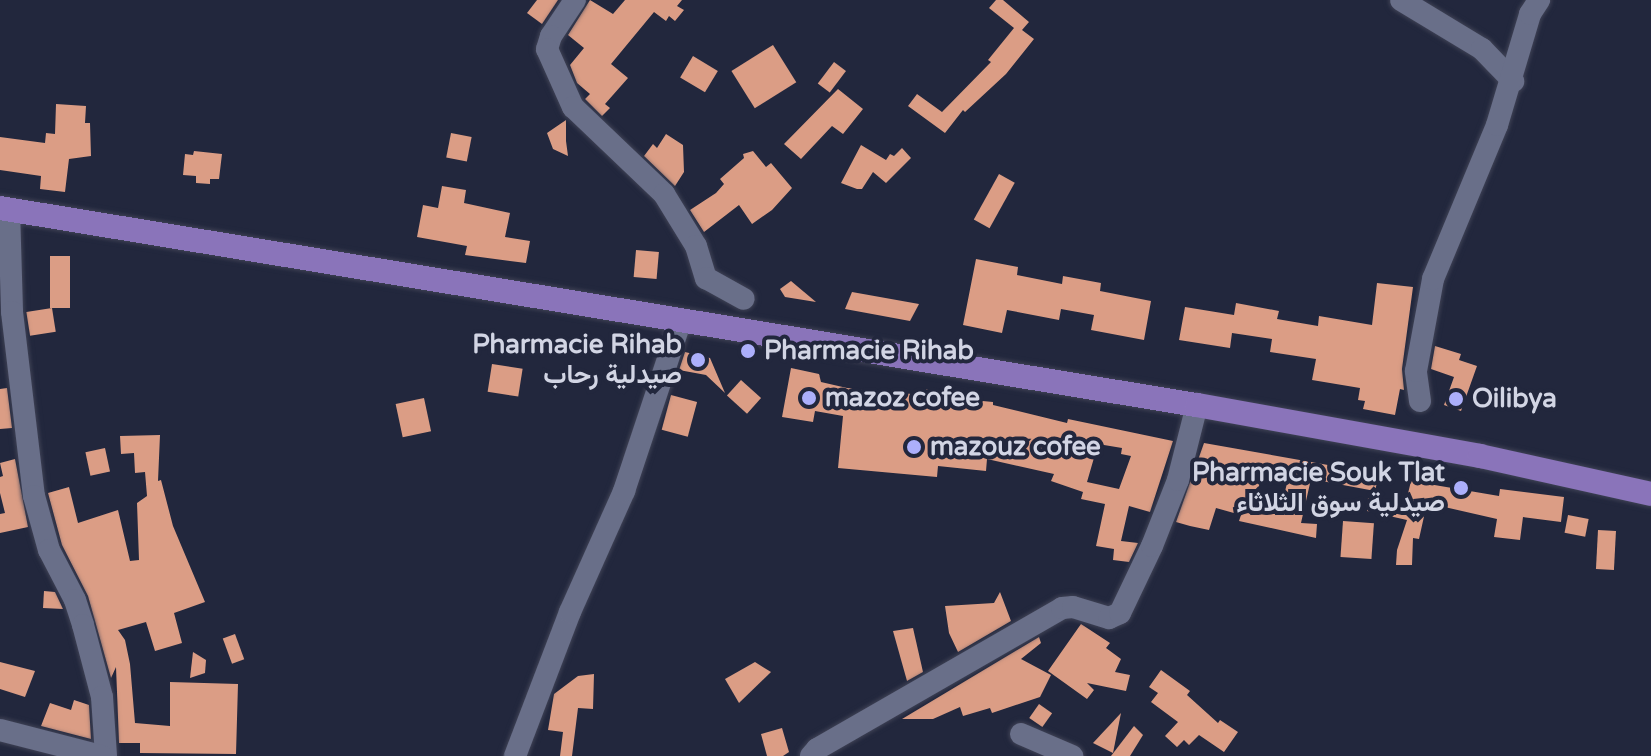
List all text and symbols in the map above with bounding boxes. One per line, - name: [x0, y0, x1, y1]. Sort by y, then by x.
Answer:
- place label: Pharmacie Rihab صيدلية رحاب: [472, 329, 682, 390]
- place label: Pharmacie Rihab: [764, 335, 974, 367]
- marker: Pharmacie Rihab: [739, 342, 757, 360]
- marker: Pharmacie Rihab صيدلية رحاب: [689, 351, 707, 369]
- place label: mazoz cofee: [825, 382, 980, 414]
- place label: Oilibya: [1472, 383, 1557, 415]
- marker: mazoz cofee: [800, 389, 818, 407]
- marker: Oilibya: [1447, 390, 1465, 408]
- place label: mazouz cofee: [930, 431, 1101, 463]
- marker: mazouz cofee: [905, 438, 923, 456]
- place label: Pharmacie Souk Tlat صيدلية سوق الثلاثاء: [1192, 457, 1445, 518]
- marker: Pharmacie Souk Tlat صيدلية سوق الثلاثاء: [1452, 479, 1470, 497]

